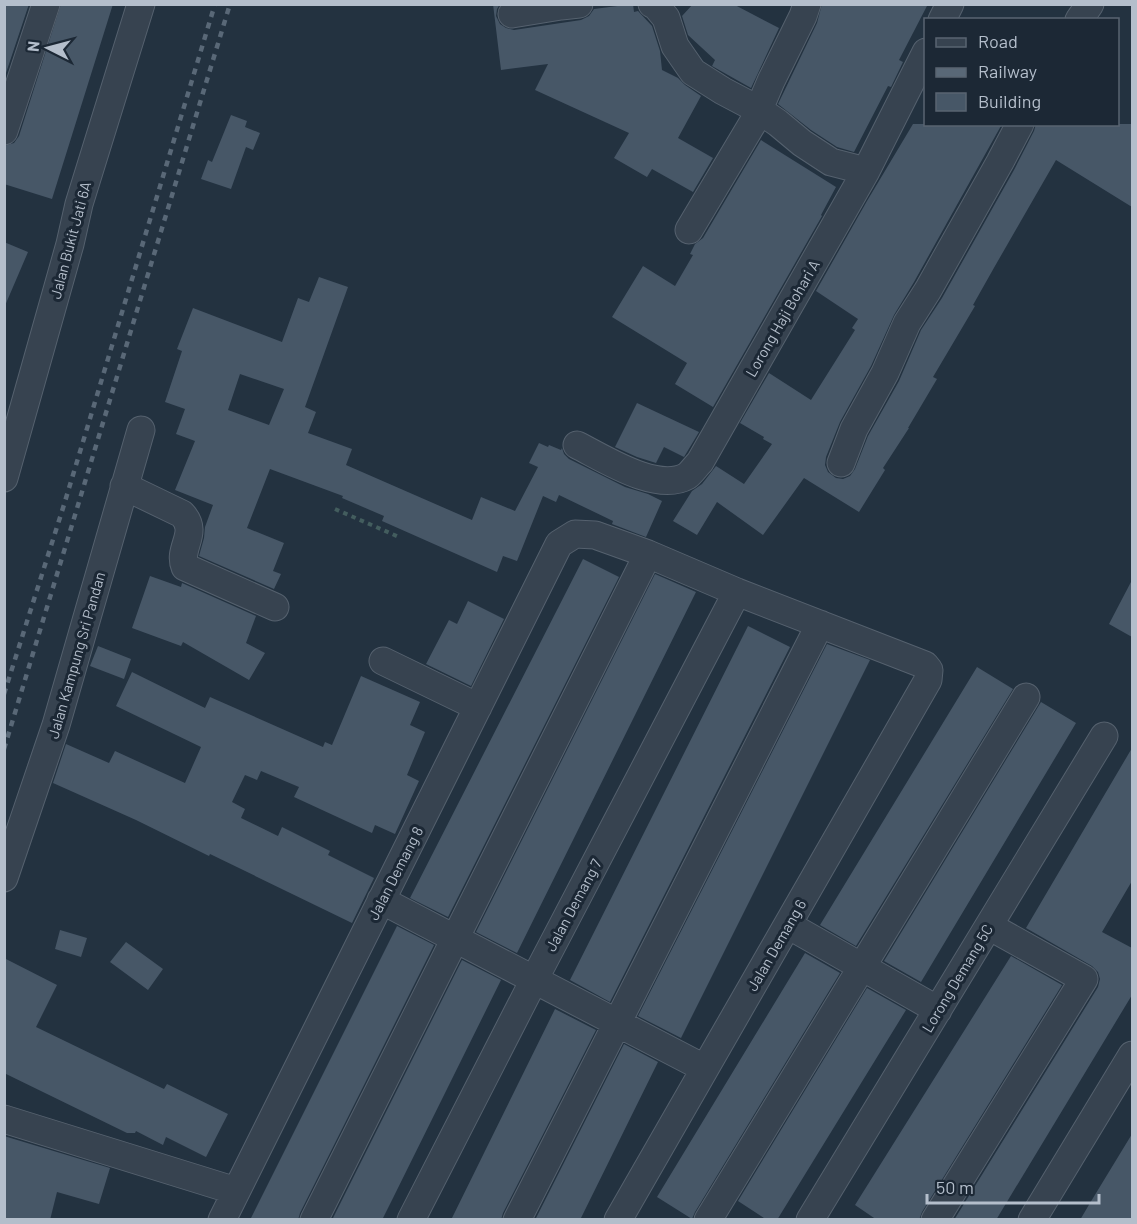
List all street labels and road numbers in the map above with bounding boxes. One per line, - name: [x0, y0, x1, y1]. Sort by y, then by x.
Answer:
- street label: Jalan Bukit Jati 6A: [46, 179, 94, 301]
- street label: Lorong Haji Bohari A: [741, 256, 823, 380]
- street label: Jalan Kampung Sri Pandan: [44, 570, 108, 740]
- street label: Jalan Demang 8: [364, 823, 426, 923]
- street label: Jalan Demang 7: [541, 856, 605, 954]
- street label: Jalan Demang 6: [743, 896, 809, 994]
- street label: Lorong Demang 5C: [918, 921, 996, 1035]

